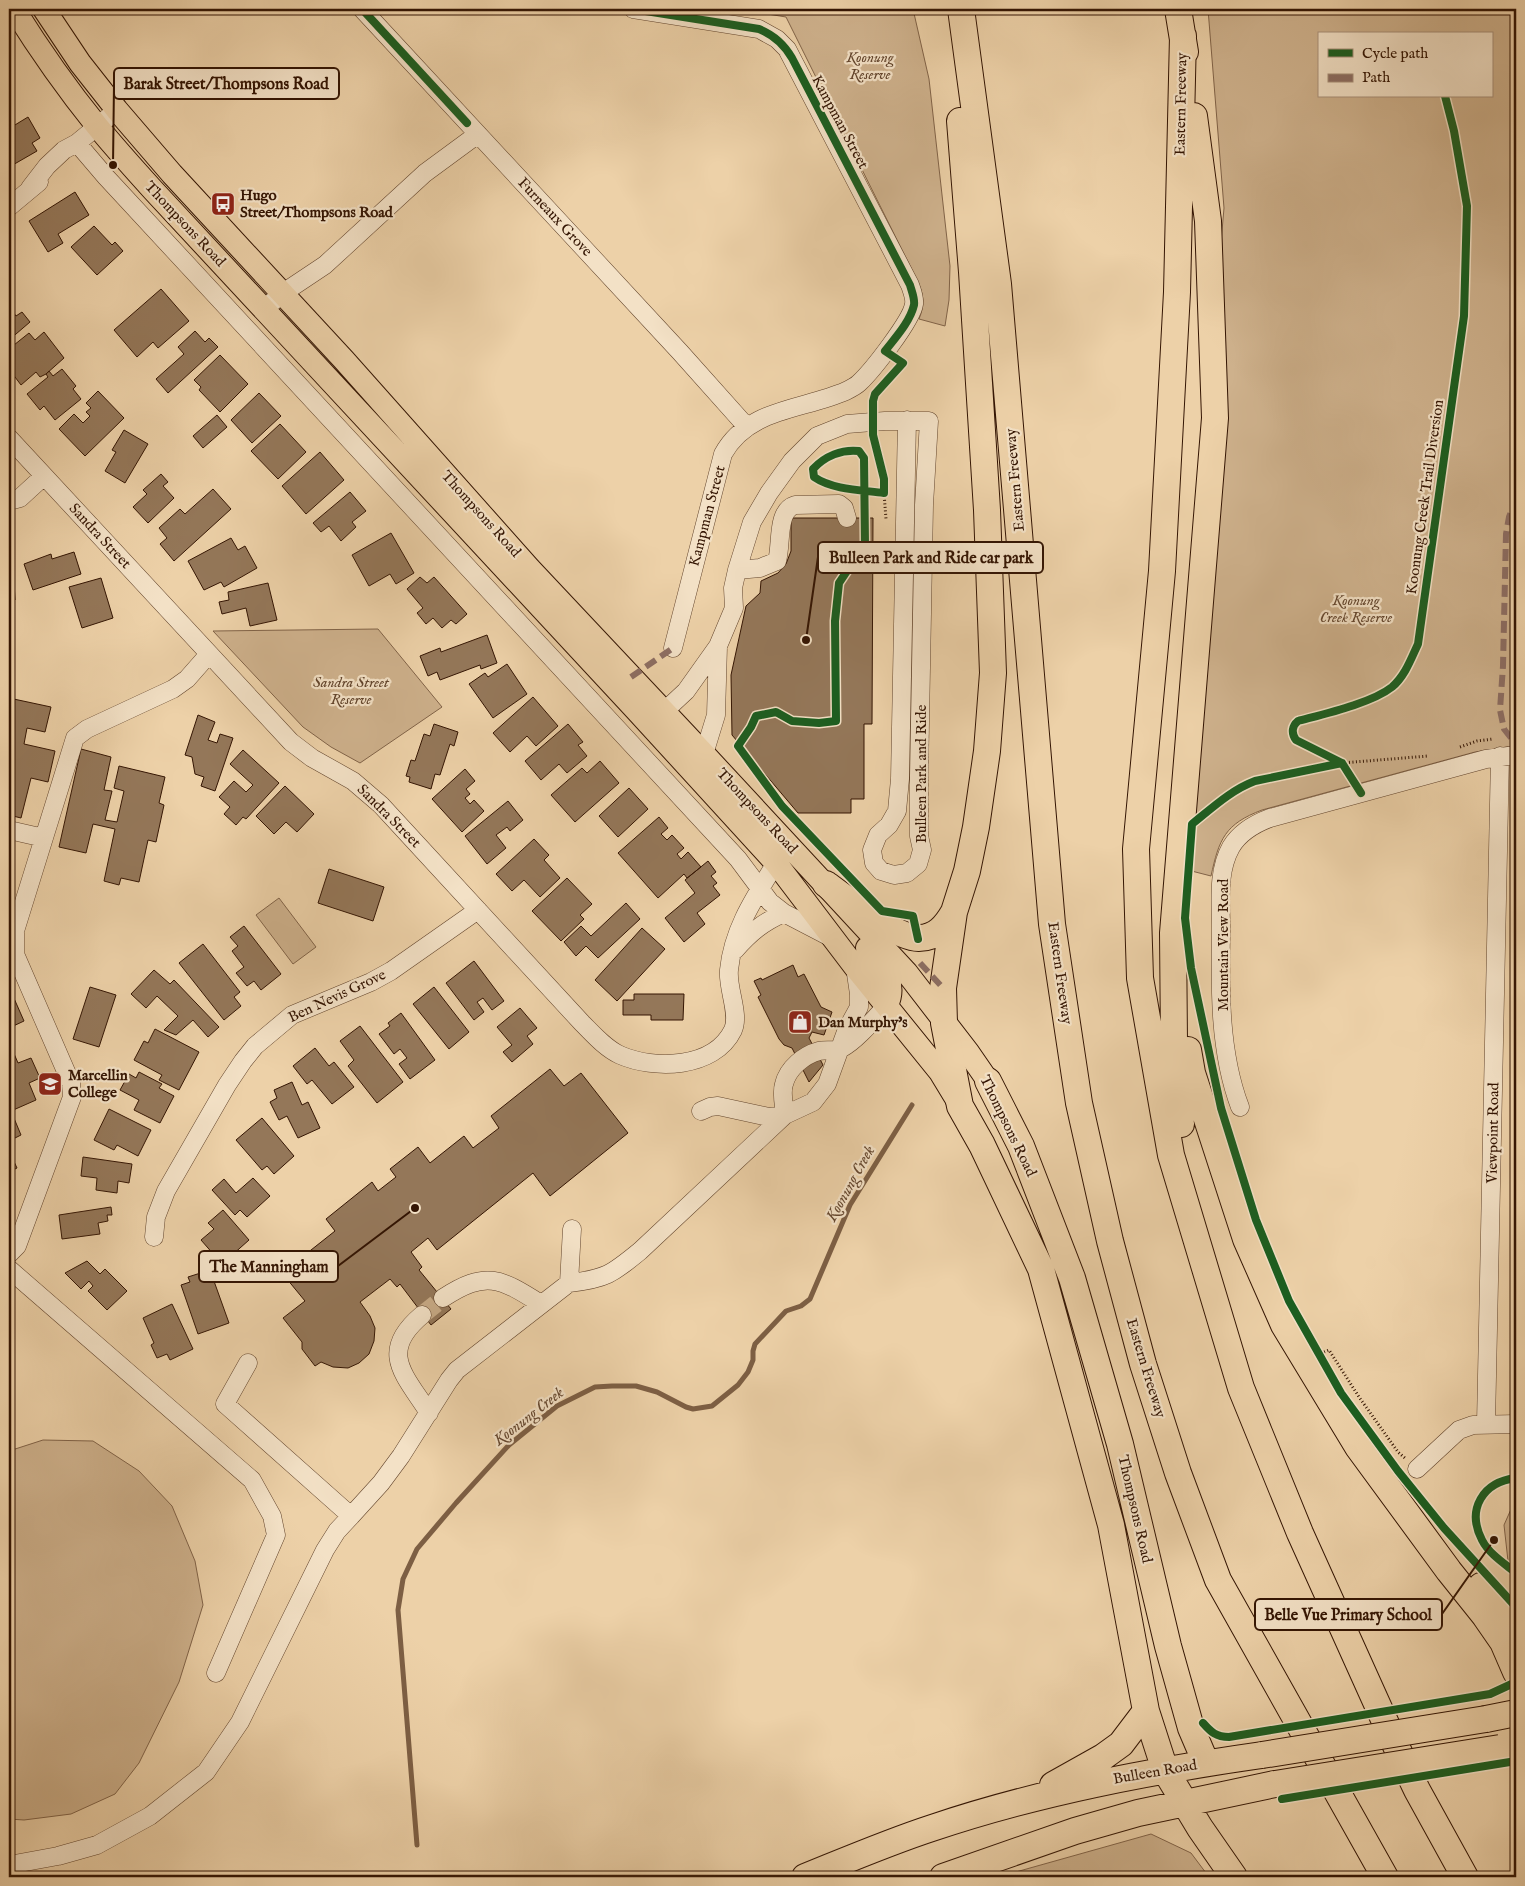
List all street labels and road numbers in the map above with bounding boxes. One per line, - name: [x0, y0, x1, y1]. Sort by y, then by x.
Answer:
- street label: Eastern Freeway: [1171, 52, 1191, 156]
- street label: Kampman Street: [807, 72, 873, 172]
- street label: Furneaux Grove: [514, 173, 597, 261]
- street label: Thompsons Road: [140, 177, 230, 272]
- street label: Koonung Creek Trail Diversion: [1402, 398, 1448, 596]
- street label: Eastern Freeway: [1001, 427, 1029, 532]
- street label: Kampman Street: [684, 464, 730, 568]
- street label: Thompsons Road: [437, 467, 526, 562]
- street label: Sandra Street: [65, 499, 135, 573]
- street label: Bulleen Park and Ride: [912, 705, 931, 843]
- street label: Thompsons Road: [712, 764, 802, 859]
- street label: Sandra Street: [353, 780, 425, 852]
- street label: Mountain View Road: [1214, 878, 1233, 1011]
- street label: Eastern Freeway: [1043, 921, 1077, 1026]
- street label: Ben Nevis Grove: [285, 965, 389, 1027]
- street label: Thompsons Road: [975, 1072, 1041, 1181]
- street label: Viewpoint Road: [1483, 1081, 1503, 1185]
- street label: Eastern Freeway: [1122, 1316, 1170, 1421]
- street label: Thompsons Road: [1113, 1453, 1157, 1566]
- street label: Bulleen Road: [1112, 1755, 1199, 1789]

